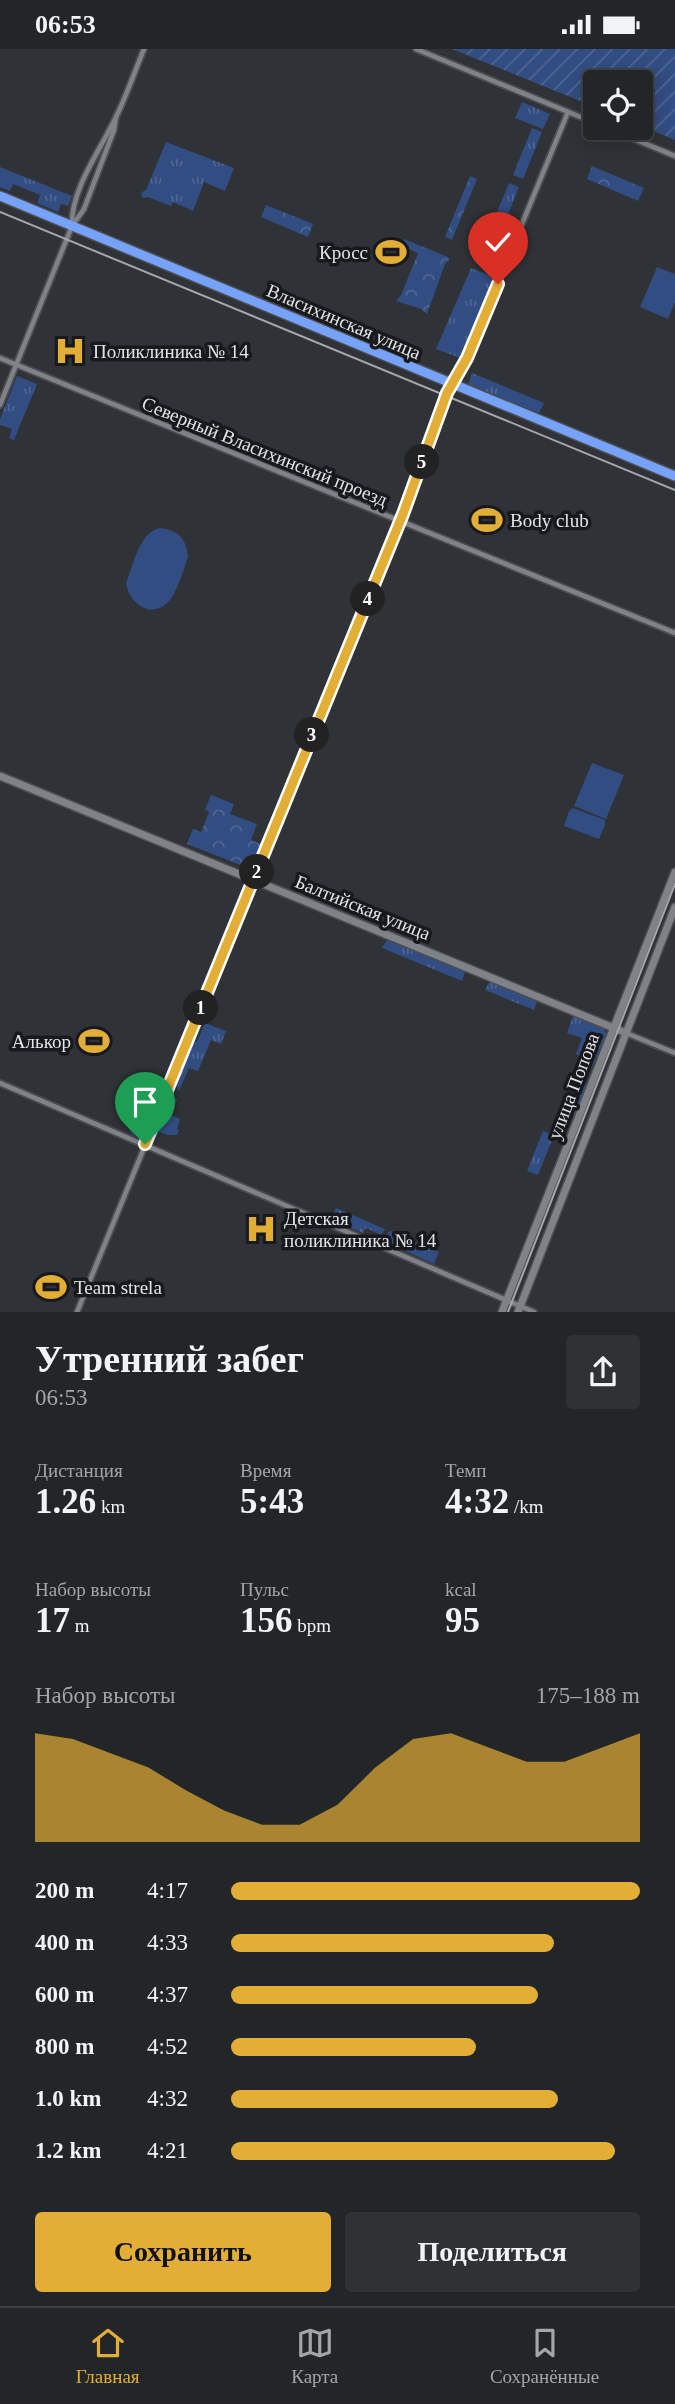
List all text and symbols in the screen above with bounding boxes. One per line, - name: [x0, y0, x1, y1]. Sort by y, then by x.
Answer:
- text: 06:53: [35, 10, 96, 39]
- map controls: [583, 70, 653, 140]
- button: locate: [583, 70, 653, 140]
- pin: [468, 212, 528, 284]
- icon: check: [479, 223, 517, 261]
- sports icon: Кросс: [374, 235, 408, 269]
- place label: Кросс: [319, 242, 368, 263]
- street label: Власихинская улица: [264, 280, 424, 364]
- hospital icon: Поликлиника № 14: [53, 334, 87, 368]
- place label: Поликлиника № 14: [93, 341, 249, 362]
- street label: Северный Власихинский проезд: [139, 393, 391, 511]
- pin: 5: [404, 445, 440, 479]
- text: 5: [417, 451, 426, 472]
- sports icon: Body club: [470, 503, 504, 537]
- place label: Body club: [510, 510, 589, 531]
- pin: 4: [350, 581, 386, 617]
- text: 4: [363, 588, 372, 609]
- pin: 3: [294, 717, 330, 753]
- text: 3: [307, 724, 316, 745]
- pin: 2: [240, 855, 274, 889]
- text: 2: [252, 861, 261, 882]
- street label: Балтийская улица: [292, 871, 434, 944]
- pin: 1: [184, 991, 218, 1025]
- text: 1: [196, 997, 205, 1018]
- sports icon: Алькор: [77, 1024, 111, 1058]
- street label: улица Попова: [544, 1030, 603, 1142]
- place label: Алькор: [12, 1031, 71, 1052]
- pin: [115, 1072, 175, 1144]
- icon: arrive: [126, 1083, 164, 1121]
- place label: Детская поликлиника № 14: [284, 1208, 437, 1251]
- hospital icon: Детская поликлиника № 14: [244, 1212, 278, 1246]
- sports icon: Team strela: [34, 1270, 68, 1304]
- place label: Team strela: [74, 1277, 162, 1298]
- button: share: [566, 1335, 640, 1409]
- text: Утренний забег: [35, 1338, 304, 1380]
- text: 06:53: [35, 1385, 87, 1410]
- text: Дистанция: [35, 1460, 123, 1481]
- text: Время: [240, 1460, 291, 1481]
- text: Темп: [445, 1460, 487, 1481]
- text: 1.26: [35, 1482, 96, 1521]
- text: 5:43: [240, 1482, 304, 1521]
- text: 4:32: [445, 1482, 509, 1521]
- text: km: [96, 1496, 125, 1517]
- text: /km: [509, 1496, 543, 1517]
- text: Набор высоты: [35, 1579, 151, 1600]
- text: Пульс: [240, 1579, 289, 1600]
- text: kcal: [445, 1579, 477, 1600]
- text: 17: [35, 1601, 70, 1640]
- text: 156: [240, 1601, 293, 1640]
- text: 95: [445, 1601, 480, 1640]
- text: m: [70, 1615, 90, 1636]
- text: bpm: [293, 1615, 331, 1636]
- text: Набор высоты: [35, 1683, 176, 1708]
- text: 175–188 m: [536, 1683, 640, 1708]
- text: 200 m: [35, 1878, 94, 1903]
- text: 4:17: [147, 1878, 188, 1903]
- text: 400 m: [35, 1930, 94, 1955]
- text: 4:33: [147, 1930, 188, 1955]
- text: 600 m: [35, 1982, 94, 2007]
- text: 4:37: [147, 1982, 188, 2007]
- text: 800 m: [35, 2034, 94, 2059]
- text: 4:52: [147, 2034, 188, 2059]
- text: 1.0 km: [35, 2086, 101, 2111]
- text: 4:32: [147, 2086, 188, 2111]
- text: 1.2 km: [35, 2138, 101, 2163]
- text: 4:21: [147, 2138, 188, 2163]
- button: Сохранить: [35, 2212, 331, 2292]
- button: Поделиться: [345, 2212, 640, 2292]
- tab: Главная: [76, 2324, 140, 2388]
- tab: Карта: [291, 2324, 338, 2388]
- tab: Сохранённые: [490, 2324, 599, 2388]

